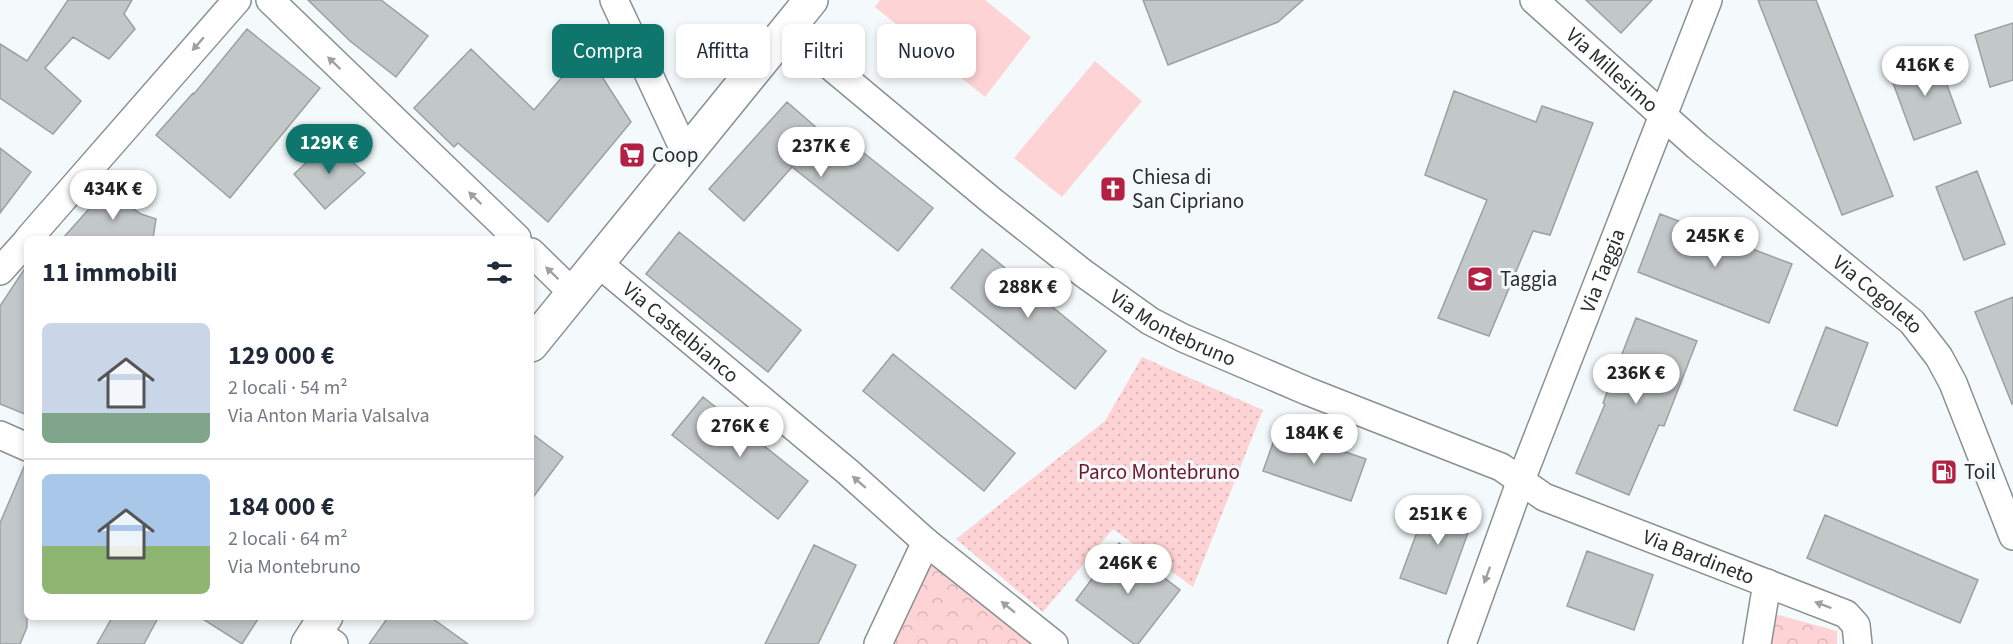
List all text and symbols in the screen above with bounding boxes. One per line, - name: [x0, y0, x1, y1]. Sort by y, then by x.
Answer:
- street label: Via Millesimo: [1559, 20, 1665, 120]
- chip: Compra: [552, 24, 664, 78]
- chip: Affitta: [676, 24, 770, 78]
- chip: Filtri: [782, 24, 865, 78]
- chip: Nuovo: [877, 24, 976, 78]
- one-way arrow: [191, 36, 205, 51]
- pin: 416K €: [1876, 46, 1974, 97]
- text: 416K €: [1896, 51, 1954, 79]
- one-way arrow: [328, 56, 342, 70]
- pin: 129K €: [280, 124, 378, 175]
- pin: 237K €: [772, 127, 870, 178]
- text: 129K €: [300, 129, 358, 157]
- text: 237K €: [792, 132, 850, 160]
- supermarket icon: Coop: [617, 140, 647, 170]
- place label: Coop: [652, 140, 698, 170]
- place label: Chiesa di San Cipriano: [1132, 162, 1244, 216]
- pin: 434K €: [64, 170, 162, 221]
- church icon: Chiesa di San Cipriano: [1098, 174, 1128, 204]
- text: 434K €: [84, 175, 142, 203]
- one-way arrow: [467, 191, 482, 205]
- pin: 245K €: [1666, 217, 1764, 268]
- text: 245K €: [1686, 222, 1744, 250]
- street label: Via Taggia: [1573, 224, 1633, 317]
- street label: Via Cogoleto: [1826, 248, 1931, 340]
- text: 11 immobili: [42, 254, 178, 291]
- icon: filters: [483, 256, 516, 289]
- school or university icon: Taggia: [1465, 264, 1495, 294]
- place label: Taggia: [1500, 264, 1557, 294]
- one-way arrow: [546, 266, 560, 280]
- pin: 288K €: [979, 268, 1077, 319]
- text: 288K €: [999, 273, 1057, 301]
- street label: Via Castelbianco: [616, 275, 746, 390]
- street label: Via Montebruno: [1104, 282, 1241, 374]
- text: 129 000 €: [228, 337, 335, 374]
- icon: home: [90, 347, 162, 419]
- pin: 236K €: [1587, 354, 1685, 405]
- text: 236K €: [1607, 359, 1665, 387]
- text: 2 locali · 54 m²: [228, 374, 348, 402]
- text: Via Anton Maria Valsalva: [228, 402, 430, 430]
- pin: 276K €: [691, 407, 789, 458]
- text: 276K €: [711, 412, 769, 440]
- pin: 184K €: [1265, 414, 1363, 465]
- text: 184K €: [1285, 419, 1343, 447]
- park label: Parco Montebruno: [1078, 457, 1240, 487]
- fuel station icon: Toil: [1929, 457, 1959, 487]
- place label: Toil: [1964, 457, 1996, 487]
- one-way arrow: [852, 476, 867, 489]
- text: 184 000 €: [228, 488, 335, 525]
- pin: 251K €: [1389, 495, 1487, 546]
- icon: home: [90, 498, 162, 570]
- text: 251K €: [1409, 500, 1467, 528]
- street label: Via Bardineto: [1638, 522, 1759, 592]
- text: 2 locali · 64 m²: [228, 525, 348, 553]
- pin: 246K €: [1079, 544, 1177, 595]
- text: 246K €: [1099, 549, 1157, 577]
- text: Via Montebruno: [228, 553, 361, 581]
- one-way arrow: [1481, 566, 1491, 584]
- one-way arrow: [1814, 600, 1832, 610]
- one-way arrow: [1000, 601, 1016, 614]

